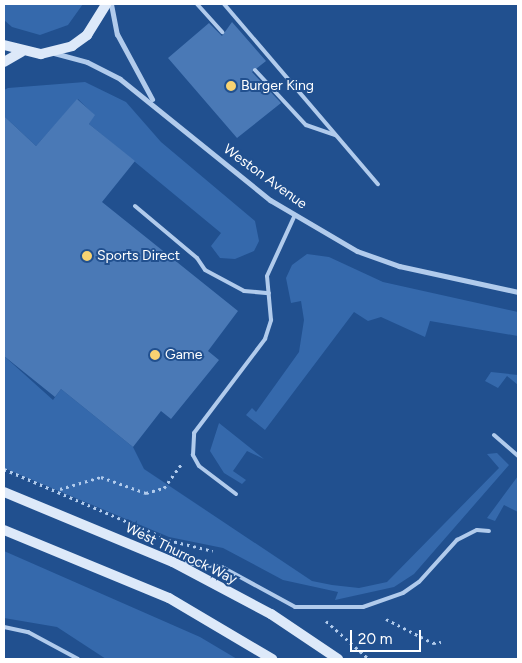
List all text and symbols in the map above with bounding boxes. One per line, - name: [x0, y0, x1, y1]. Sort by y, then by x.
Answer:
- place label: Burger King: [241, 78, 314, 94]
- marker: Burger King: [225, 80, 237, 92]
- street label: Weston Avenue: [220, 141, 310, 213]
- place label: Sports Direct: [97, 248, 180, 264]
- marker: Sports Direct: [81, 250, 93, 262]
- place label: Game: [165, 347, 202, 363]
- marker: Game: [149, 349, 161, 361]
- street label: West Thurrock Way: [123, 520, 239, 588]
- scale bar: [352, 620, 423, 652]
- text: 20 m: [358, 630, 392, 648]

